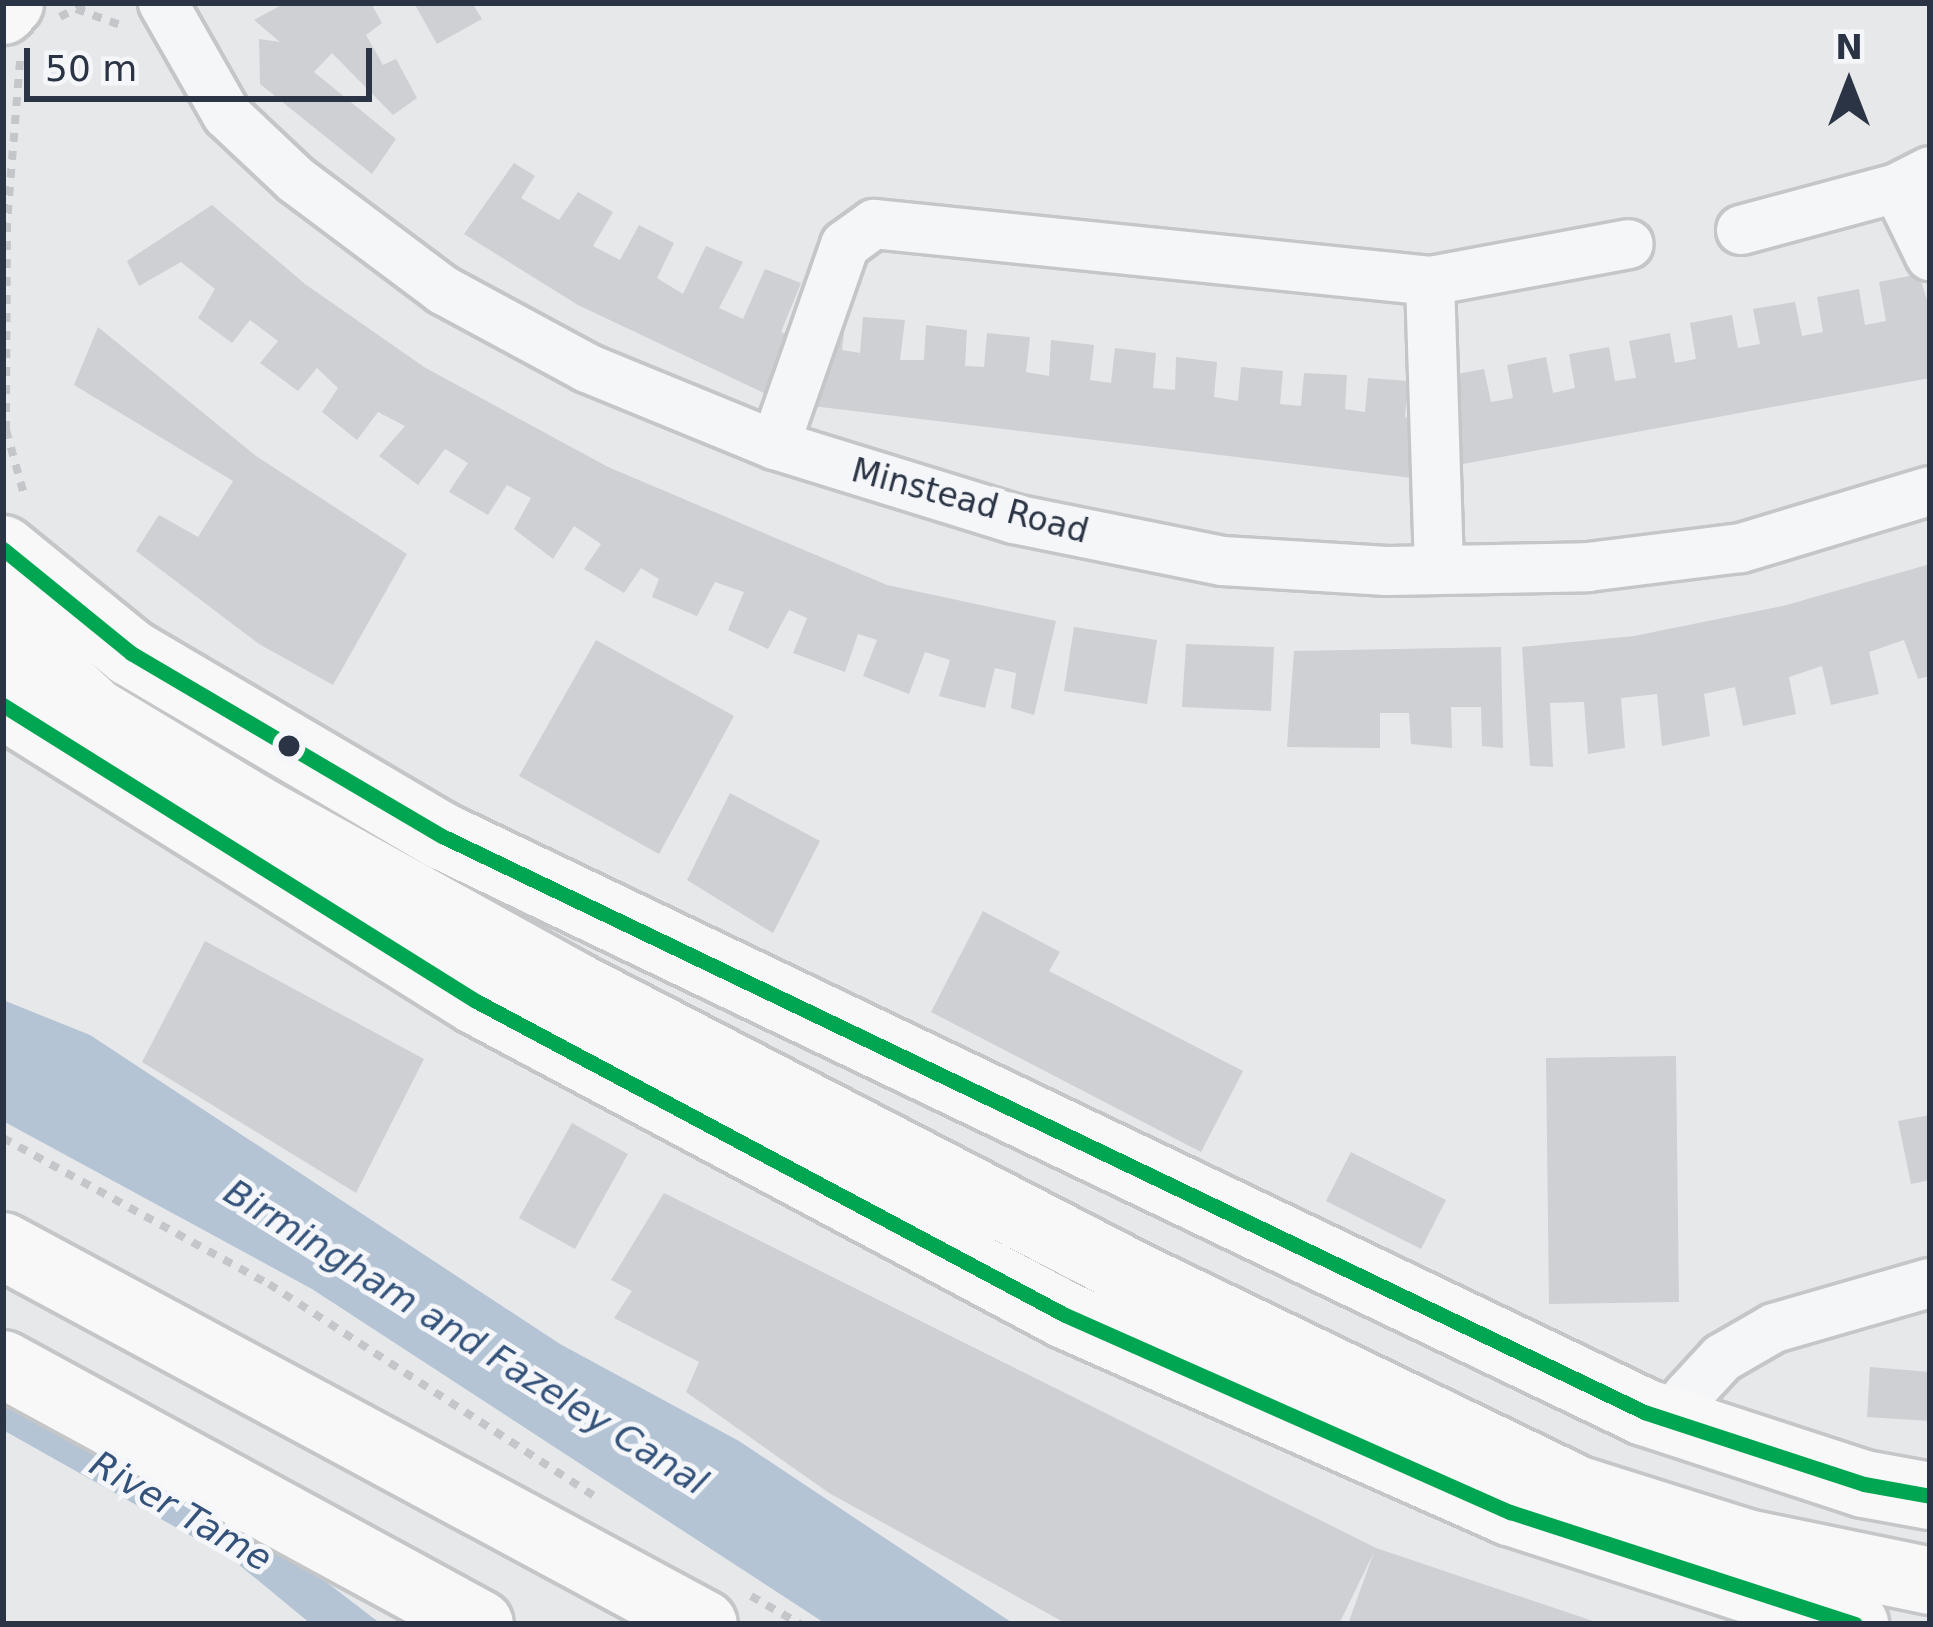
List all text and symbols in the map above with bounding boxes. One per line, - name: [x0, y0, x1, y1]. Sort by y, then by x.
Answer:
- scale bar: [30, 24, 378, 98]
- north arrow: [1789, 24, 1909, 144]
- text: N: [1835, 28, 1863, 67]
- text: 50 m: [45, 48, 137, 89]
- street label: Minstead Road: [847, 450, 1093, 552]
- unlabelled marker: [278, 735, 300, 757]
- water label: Birmingham and Fazeley Canal: [216, 1170, 716, 1504]
- water label: River Tame: [83, 1442, 279, 1580]

